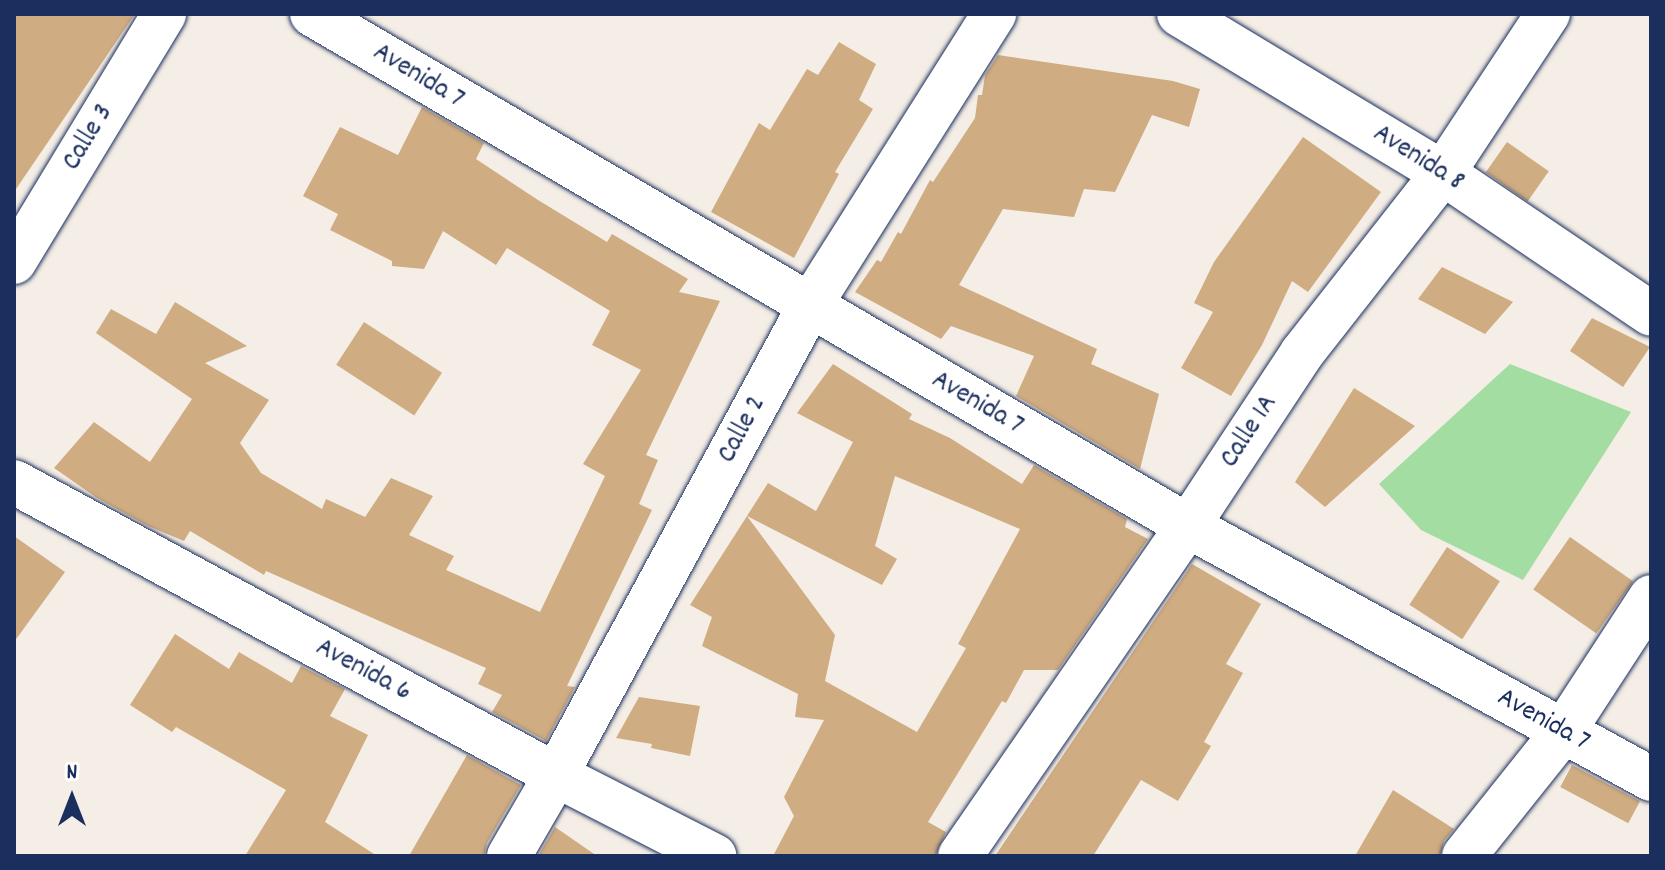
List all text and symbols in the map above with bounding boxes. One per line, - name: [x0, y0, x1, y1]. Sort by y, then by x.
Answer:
- street label: Avenida 7: [366, 37, 470, 117]
- street label: Calle 3: [56, 99, 122, 177]
- street label: Avenida 8: [1366, 118, 1470, 200]
- street label: Avenida 7: [925, 364, 1029, 444]
- street label: Calle 1A: [1214, 389, 1286, 475]
- street label: Calle 2: [711, 391, 775, 469]
- street label: Avenida 6: [309, 632, 417, 710]
- street label: Avenida 7: [1491, 682, 1595, 760]
- north arrow: [32, 758, 112, 838]
- text: N: [67, 758, 77, 789]

